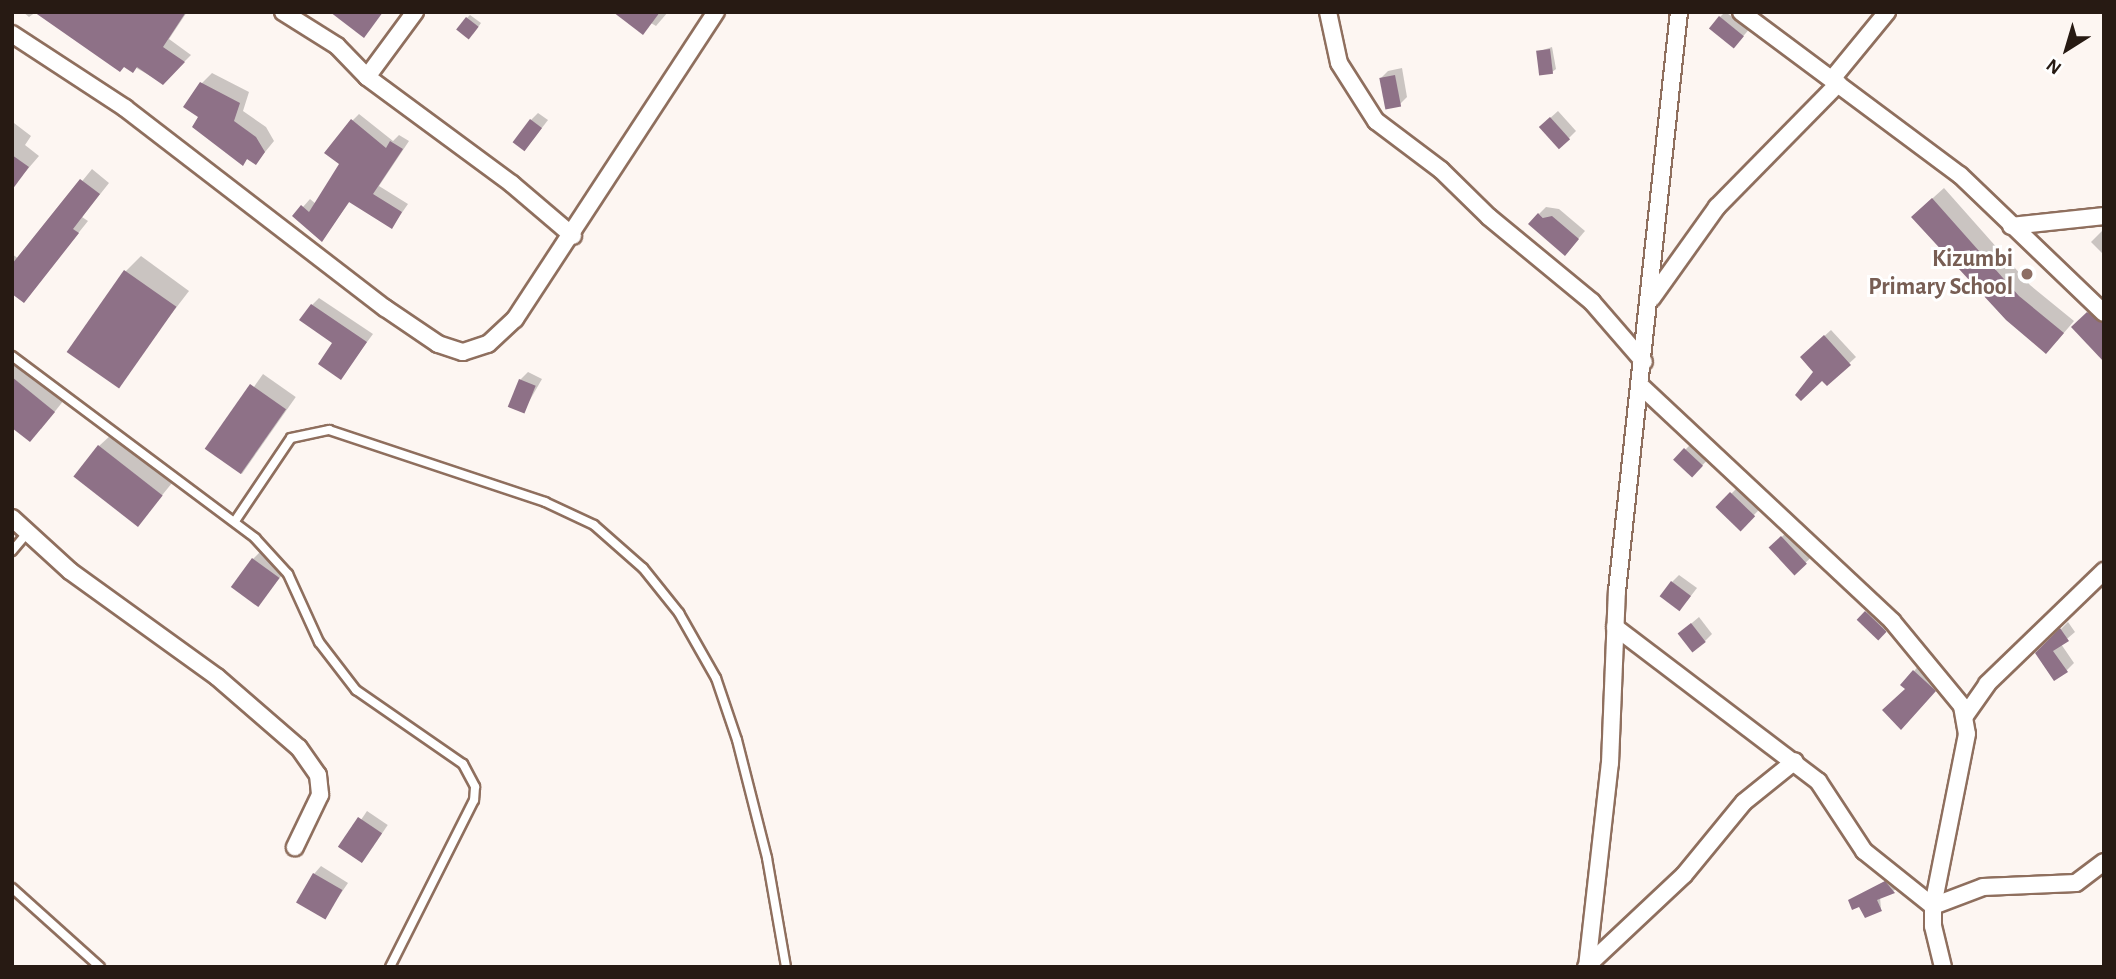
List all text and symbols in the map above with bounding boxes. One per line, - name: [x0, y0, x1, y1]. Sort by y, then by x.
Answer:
- north arrow: [2032, 14, 2102, 84]
- text: N: [2043, 55, 2065, 78]
- place label: Kizumbi Primary School: [1868, 246, 2013, 302]
- marker: Kizumbi Primary School: [2019, 266, 2035, 282]

